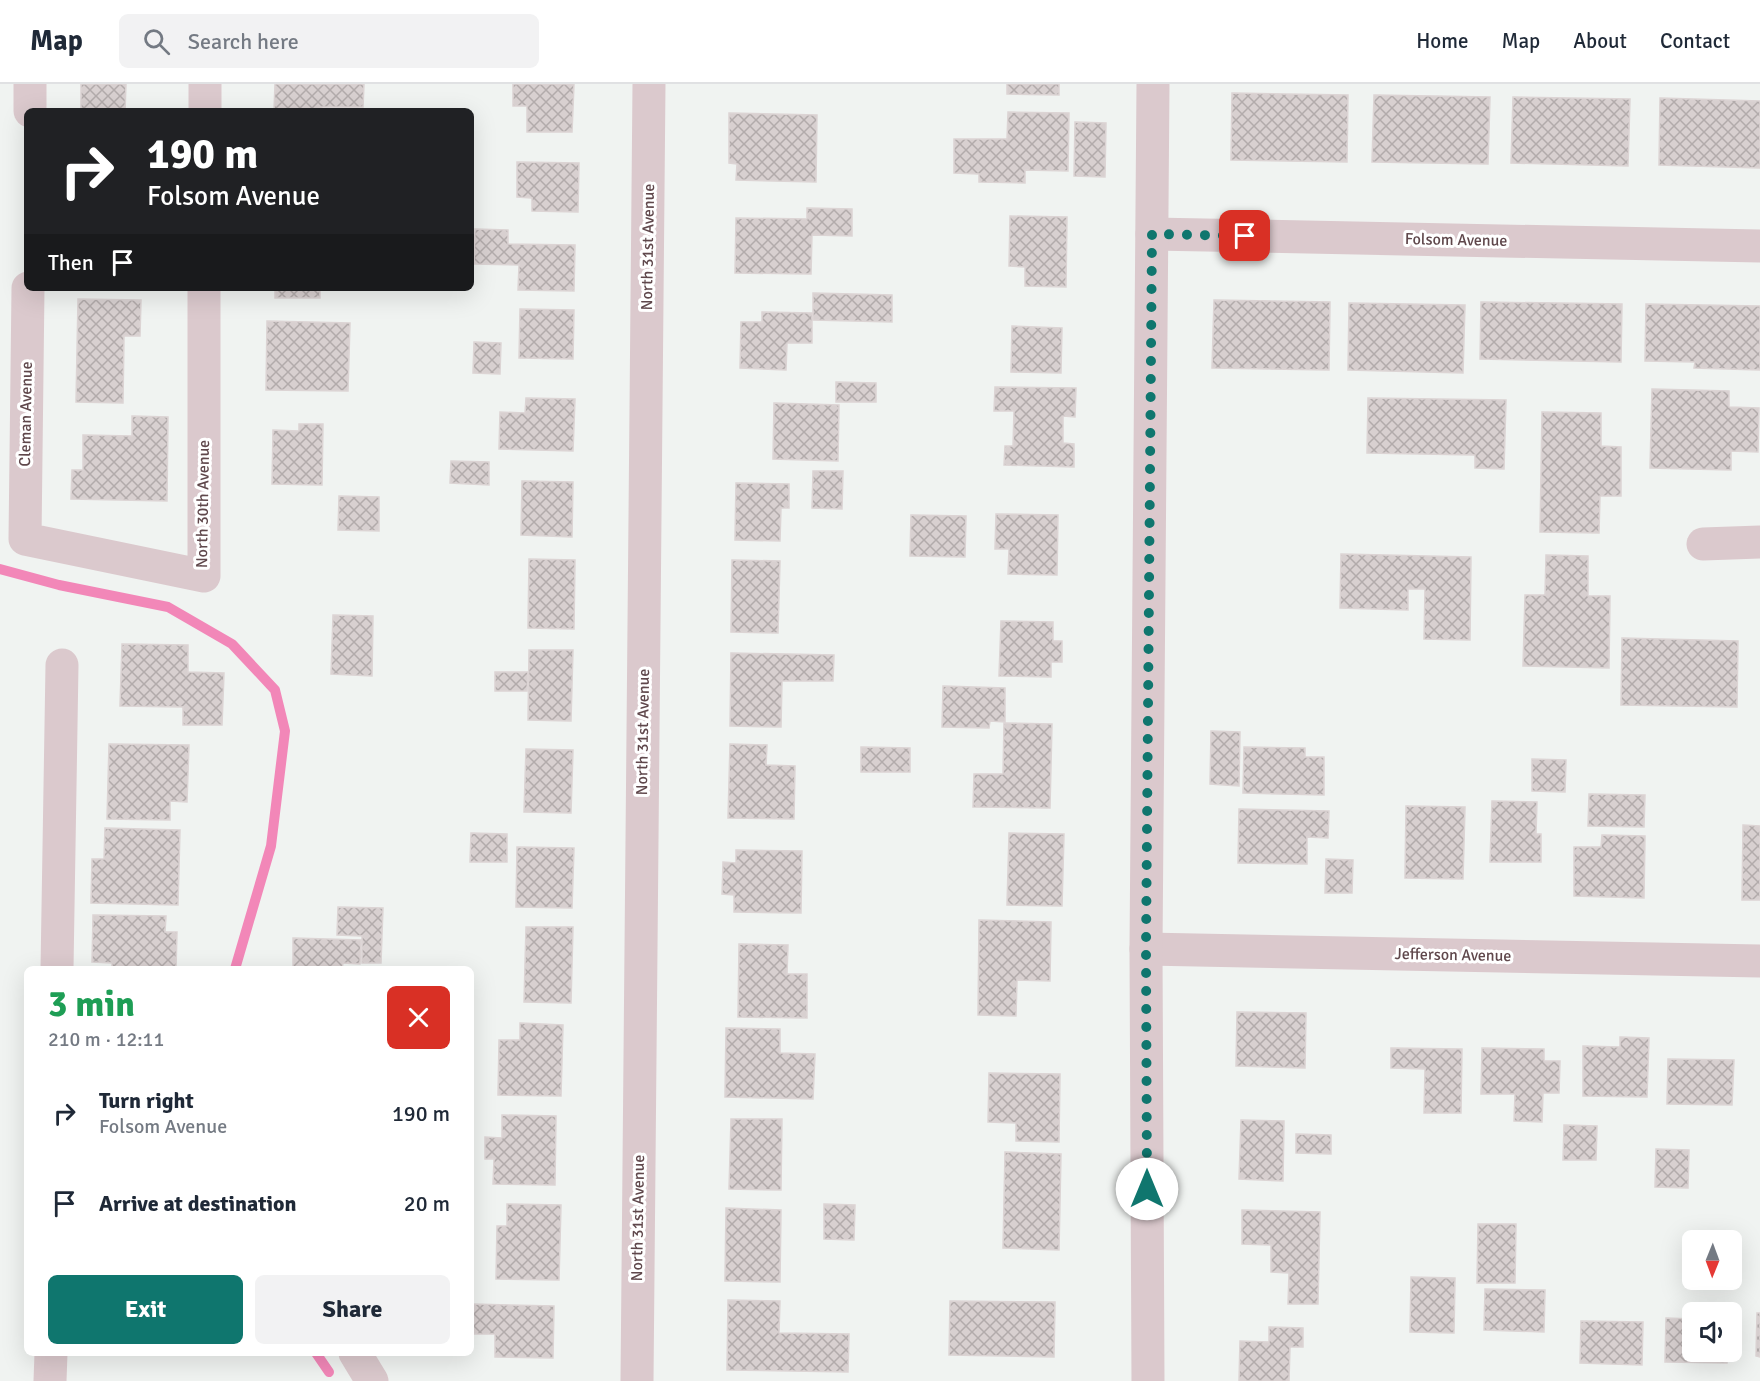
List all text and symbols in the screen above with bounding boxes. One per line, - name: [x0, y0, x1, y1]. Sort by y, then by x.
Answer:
- search box: [119, 14, 539, 68]
- text: Map: [30, 24, 83, 58]
- icon: search: [140, 25, 173, 58]
- text: Search here: [188, 28, 299, 55]
- text: Home: [1416, 28, 1469, 54]
- text: Map: [1502, 28, 1540, 54]
- text: About: [1573, 28, 1627, 54]
- text: Contact: [1660, 28, 1730, 54]
- text: 190 m: [147, 129, 258, 180]
- icon: right: [48, 132, 126, 210]
- text: Folsom Avenue: [147, 180, 320, 213]
- street label: North 31st Avenue: [637, 183, 659, 311]
- pin: [1219, 210, 1270, 261]
- icon: arrive: [1228, 219, 1261, 252]
- street label: Folsom Avenue: [1405, 229, 1507, 251]
- icon: arrive: [106, 246, 139, 279]
- text: Then: [48, 249, 94, 276]
- street label: Cleman Avenue: [15, 361, 37, 467]
- street label: North 30th Avenue: [192, 440, 214, 568]
- street label: North 31st Avenue: [632, 668, 654, 796]
- street label: Jefferson Avenue: [1394, 944, 1512, 966]
- text: 3 min: [48, 982, 135, 1027]
- button: close: [387, 986, 450, 1049]
- text: 210 m · 12:11: [48, 1027, 164, 1052]
- text: Turn right: [99, 1087, 194, 1114]
- icon: right: [48, 1097, 81, 1130]
- text: 190 m: [392, 1100, 450, 1127]
- text: Folsom Avenue: [99, 1114, 227, 1139]
- street label: North 31st Avenue: [627, 1154, 649, 1282]
- position arrow: [1115, 1157, 1179, 1221]
- icon: arrive: [48, 1187, 81, 1220]
- text: Arrive at destination: [99, 1190, 296, 1217]
- text: 20 m: [404, 1190, 450, 1217]
- north arrow: [1682, 1230, 1742, 1290]
- map controls: [1682, 1230, 1742, 1362]
- button: Exit: [48, 1275, 243, 1344]
- button: Share: [255, 1275, 450, 1344]
- button: sound: [1682, 1302, 1742, 1362]

